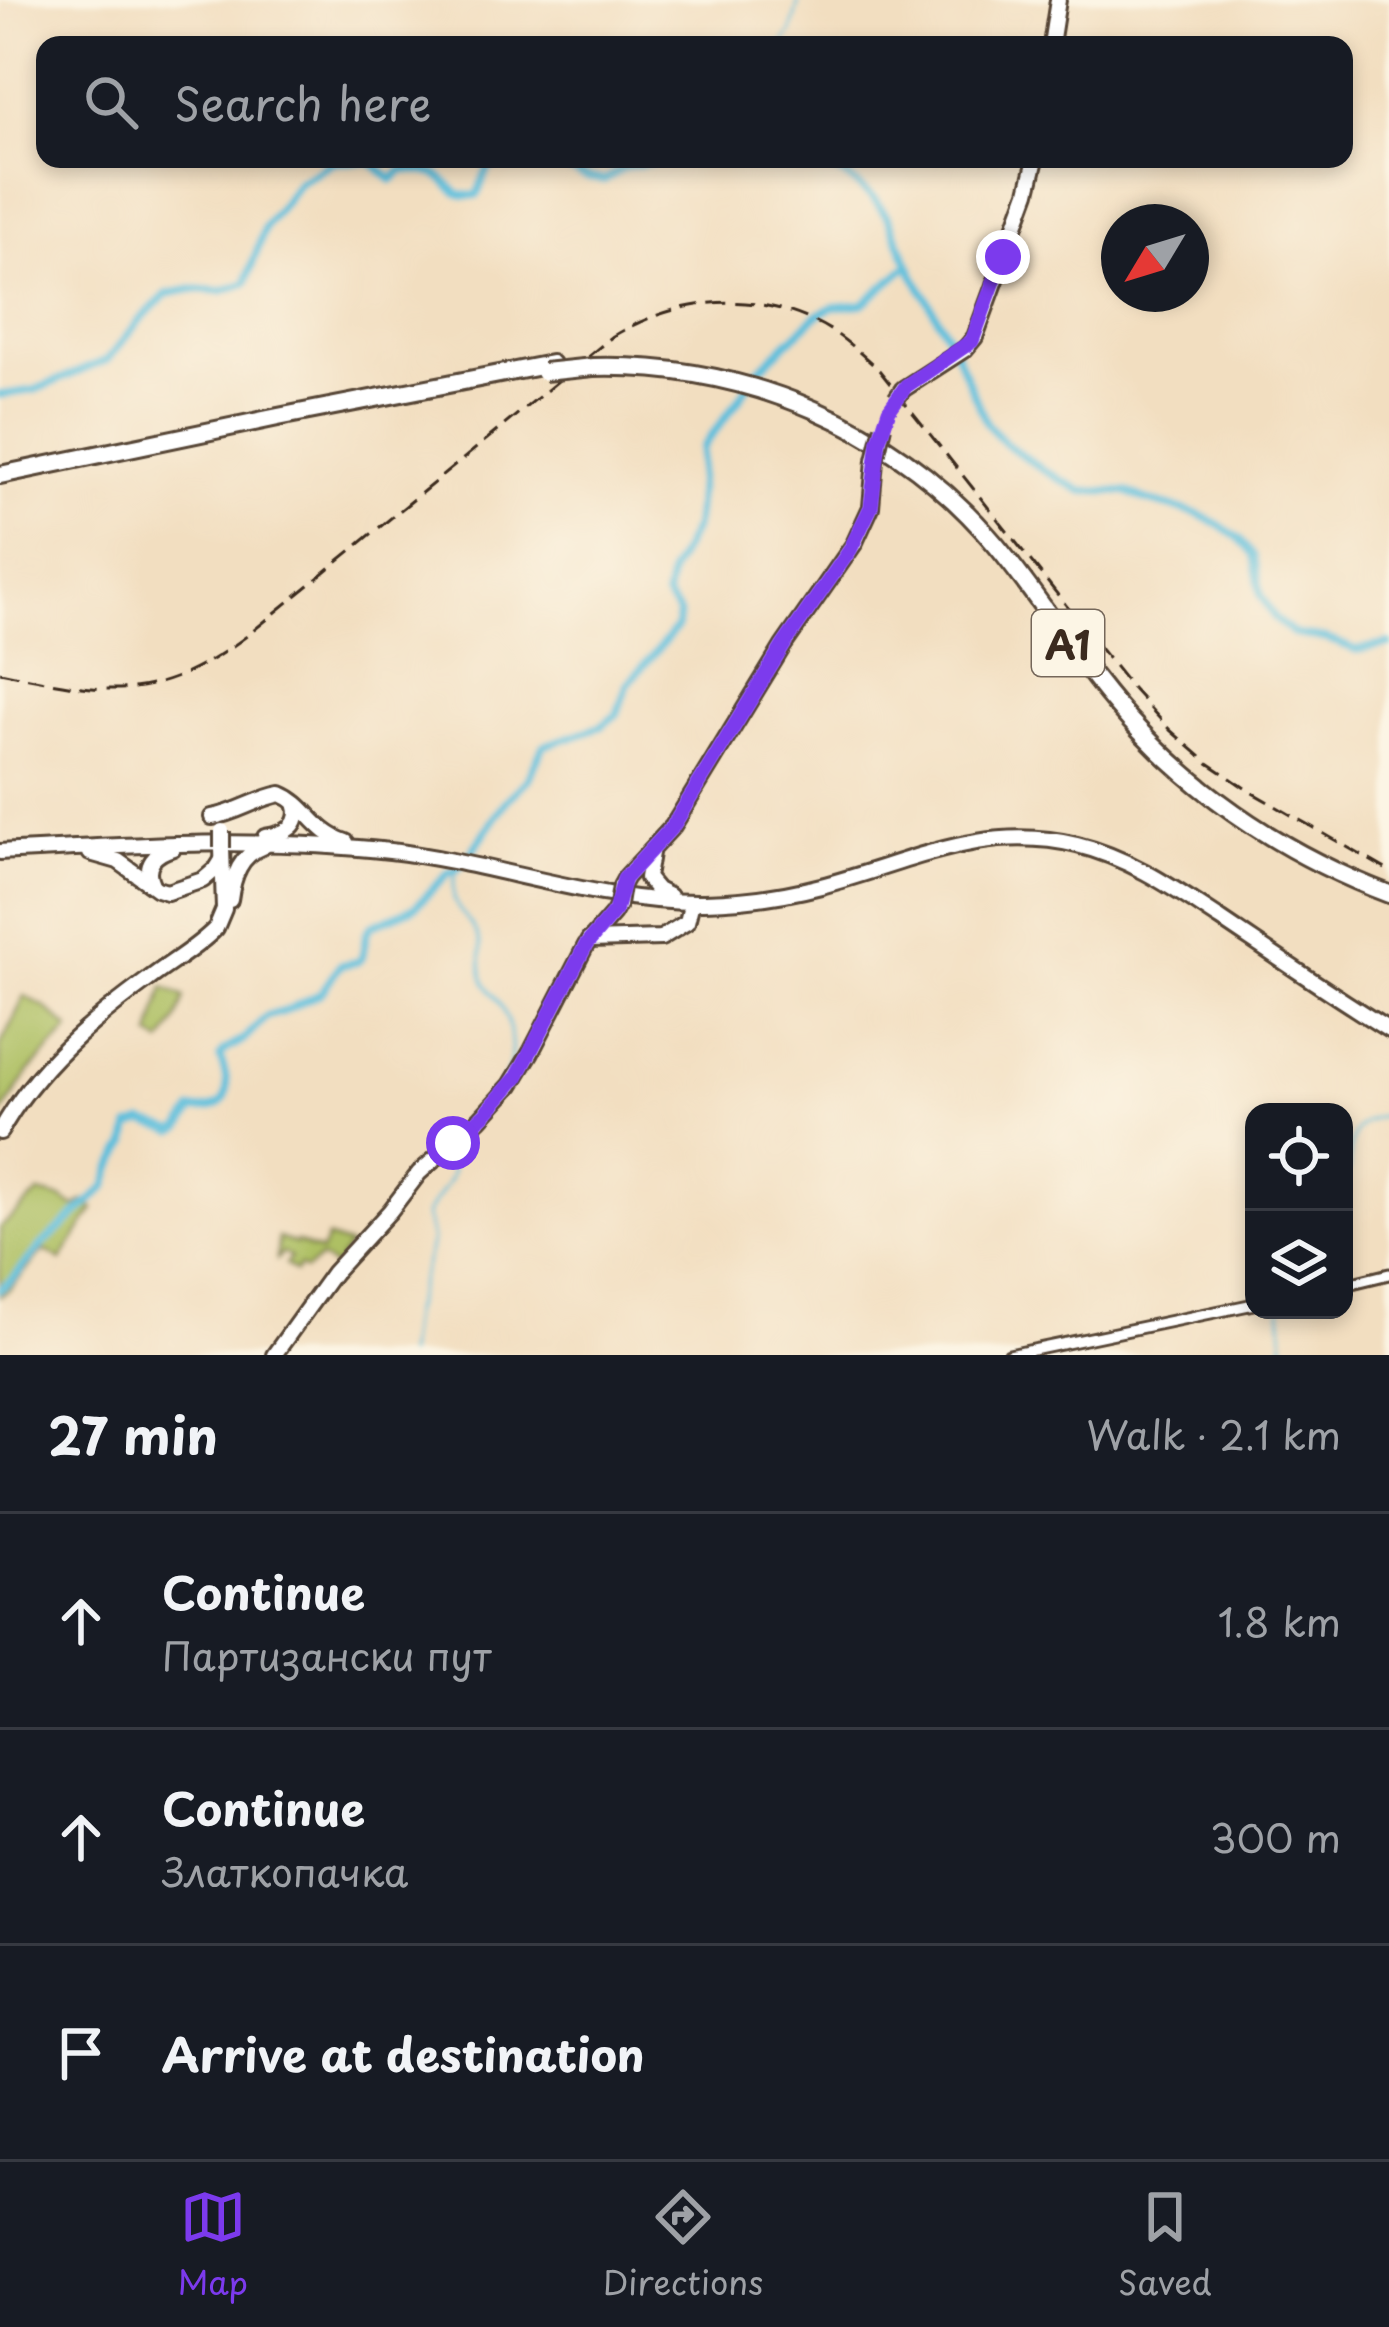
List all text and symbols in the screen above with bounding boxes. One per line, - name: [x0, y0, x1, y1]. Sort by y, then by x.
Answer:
- search box: [36, 36, 1353, 168]
- text: Search here: [174, 68, 431, 136]
- icon: search: [78, 69, 144, 135]
- north arrow: [1101, 204, 1209, 312]
- route end: [976, 230, 1030, 284]
- road number: A1: [1032, 610, 1104, 676]
- map controls: [1245, 1103, 1353, 1319]
- button: locate: [1245, 1103, 1353, 1211]
- route start: [426, 1116, 480, 1170]
- button: layers: [1245, 1211, 1353, 1319]
- text: 27 min: [48, 1395, 218, 1472]
- text: Walk · 2.1 km: [1087, 1404, 1341, 1463]
- text: Continue: [162, 1557, 365, 1625]
- icon: ahead: [48, 1588, 114, 1654]
- text: 1.8 km: [1218, 1591, 1341, 1650]
- text: Партизански пут: [162, 1625, 491, 1684]
- text: Continue: [162, 1773, 365, 1841]
- icon: ahead: [48, 1804, 114, 1870]
- text: 300 m: [1210, 1807, 1341, 1866]
- text: Златкопачка: [162, 1841, 408, 1900]
- text: Arrive at destination: [162, 2019, 645, 2087]
- icon: arrive: [48, 2020, 114, 2086]
- tab: Map: [177, 2184, 248, 2306]
- tab: Directions: [603, 2184, 763, 2306]
- tab: Saved: [1118, 2184, 1212, 2306]

